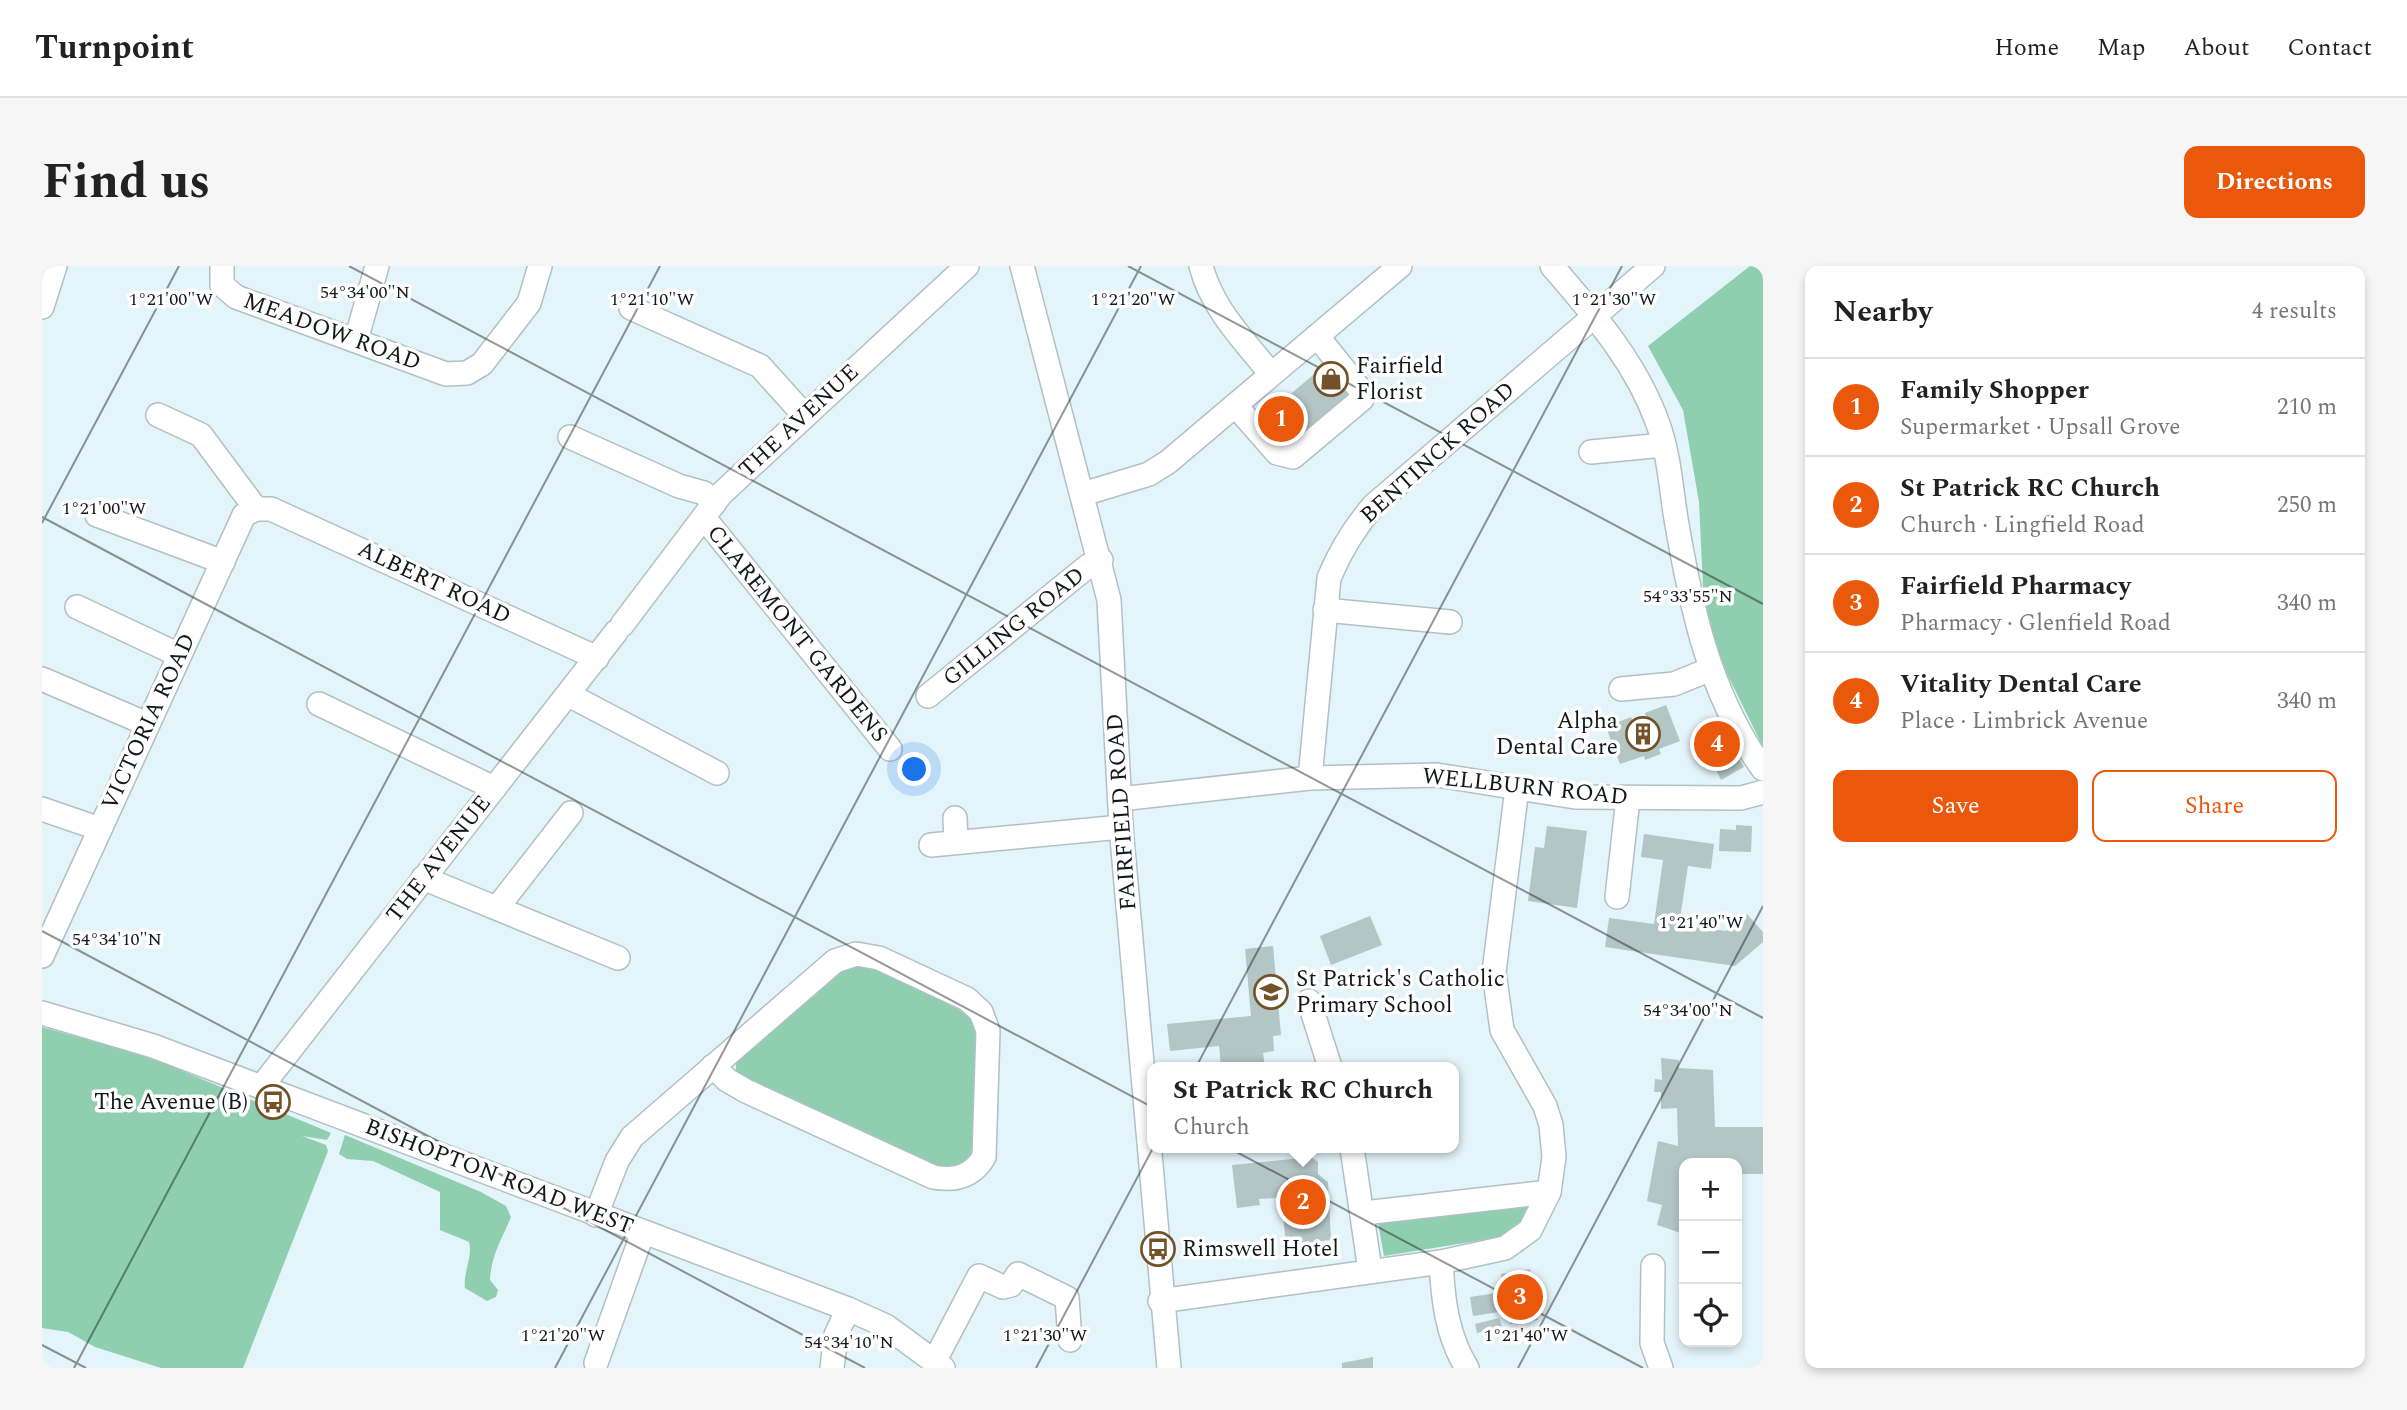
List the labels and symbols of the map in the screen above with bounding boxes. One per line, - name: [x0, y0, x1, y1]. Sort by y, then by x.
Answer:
- text: 54°34'00"N: [320, 279, 410, 306]
- street label: MEADOW ROAD: [238, 284, 426, 380]
- text: 1°21'00"W: [129, 286, 213, 313]
- text: 1°21'10"W: [610, 286, 694, 313]
- text: 1°21'20"W: [1091, 286, 1175, 313]
- text: 1°21'30"W: [1572, 286, 1656, 313]
- place label: Fairfield Florist: [1356, 349, 1443, 410]
- street label: THE AVENUE: [731, 356, 867, 486]
- shop icon: Fairfield Florist: [1312, 360, 1350, 398]
- street label: BENTINCK ROAD: [1353, 374, 1523, 532]
- pin: 1: [1258, 393, 1304, 445]
- text: 1°21'00"W: [62, 495, 146, 522]
- street label: CLAREMONT GARDENS: [698, 518, 896, 750]
- street label: ALBERT ROAD: [351, 532, 517, 634]
- street label: GILLING ROAD: [935, 559, 1093, 695]
- text: 54°33'55"N: [1643, 583, 1733, 610]
- street label: VICTORIA ROAD: [93, 628, 205, 816]
- place label: Alpha Dental Care: [1496, 704, 1618, 765]
- street label: FAIRFIELD ROAD: [1098, 712, 1146, 912]
- building icon: Alpha Dental Care: [1624, 715, 1662, 753]
- pin: 4: [1694, 718, 1740, 770]
- your location: [897, 752, 931, 786]
- street label: WELLBURN ROAD: [1420, 759, 1630, 815]
- street label: THE AVENUE: [378, 788, 500, 930]
- text: 1°21'40"W: [1659, 909, 1743, 936]
- text: 54°34'10"N: [72, 926, 162, 953]
- place label: St Patrick's Catholic Primary School: [1296, 962, 1505, 1023]
- school or university icon: St Patrick's Catholic Primary School: [1252, 973, 1290, 1011]
- text: 54°34'00"N: [1643, 997, 1733, 1024]
- bus stop icon: The Avenue (B): [254, 1083, 292, 1121]
- place label: The Avenue (B): [94, 1085, 248, 1120]
- street label: BISHOPTON ROAD WEST: [359, 1109, 639, 1245]
- pin: 2: [1280, 1176, 1326, 1228]
- bus stop icon: Rimswell Hotel: [1139, 1230, 1177, 1268]
- place label: Rimswell Hotel: [1182, 1232, 1339, 1267]
- pin: 3: [1497, 1271, 1543, 1323]
- text: 1°21'20"W: [521, 1322, 605, 1349]
- text: 1°21'30"W: [1003, 1322, 1087, 1349]
- text: 1°21'40"W: [1484, 1322, 1568, 1349]
- text: 54°34'10"N: [804, 1329, 894, 1356]

